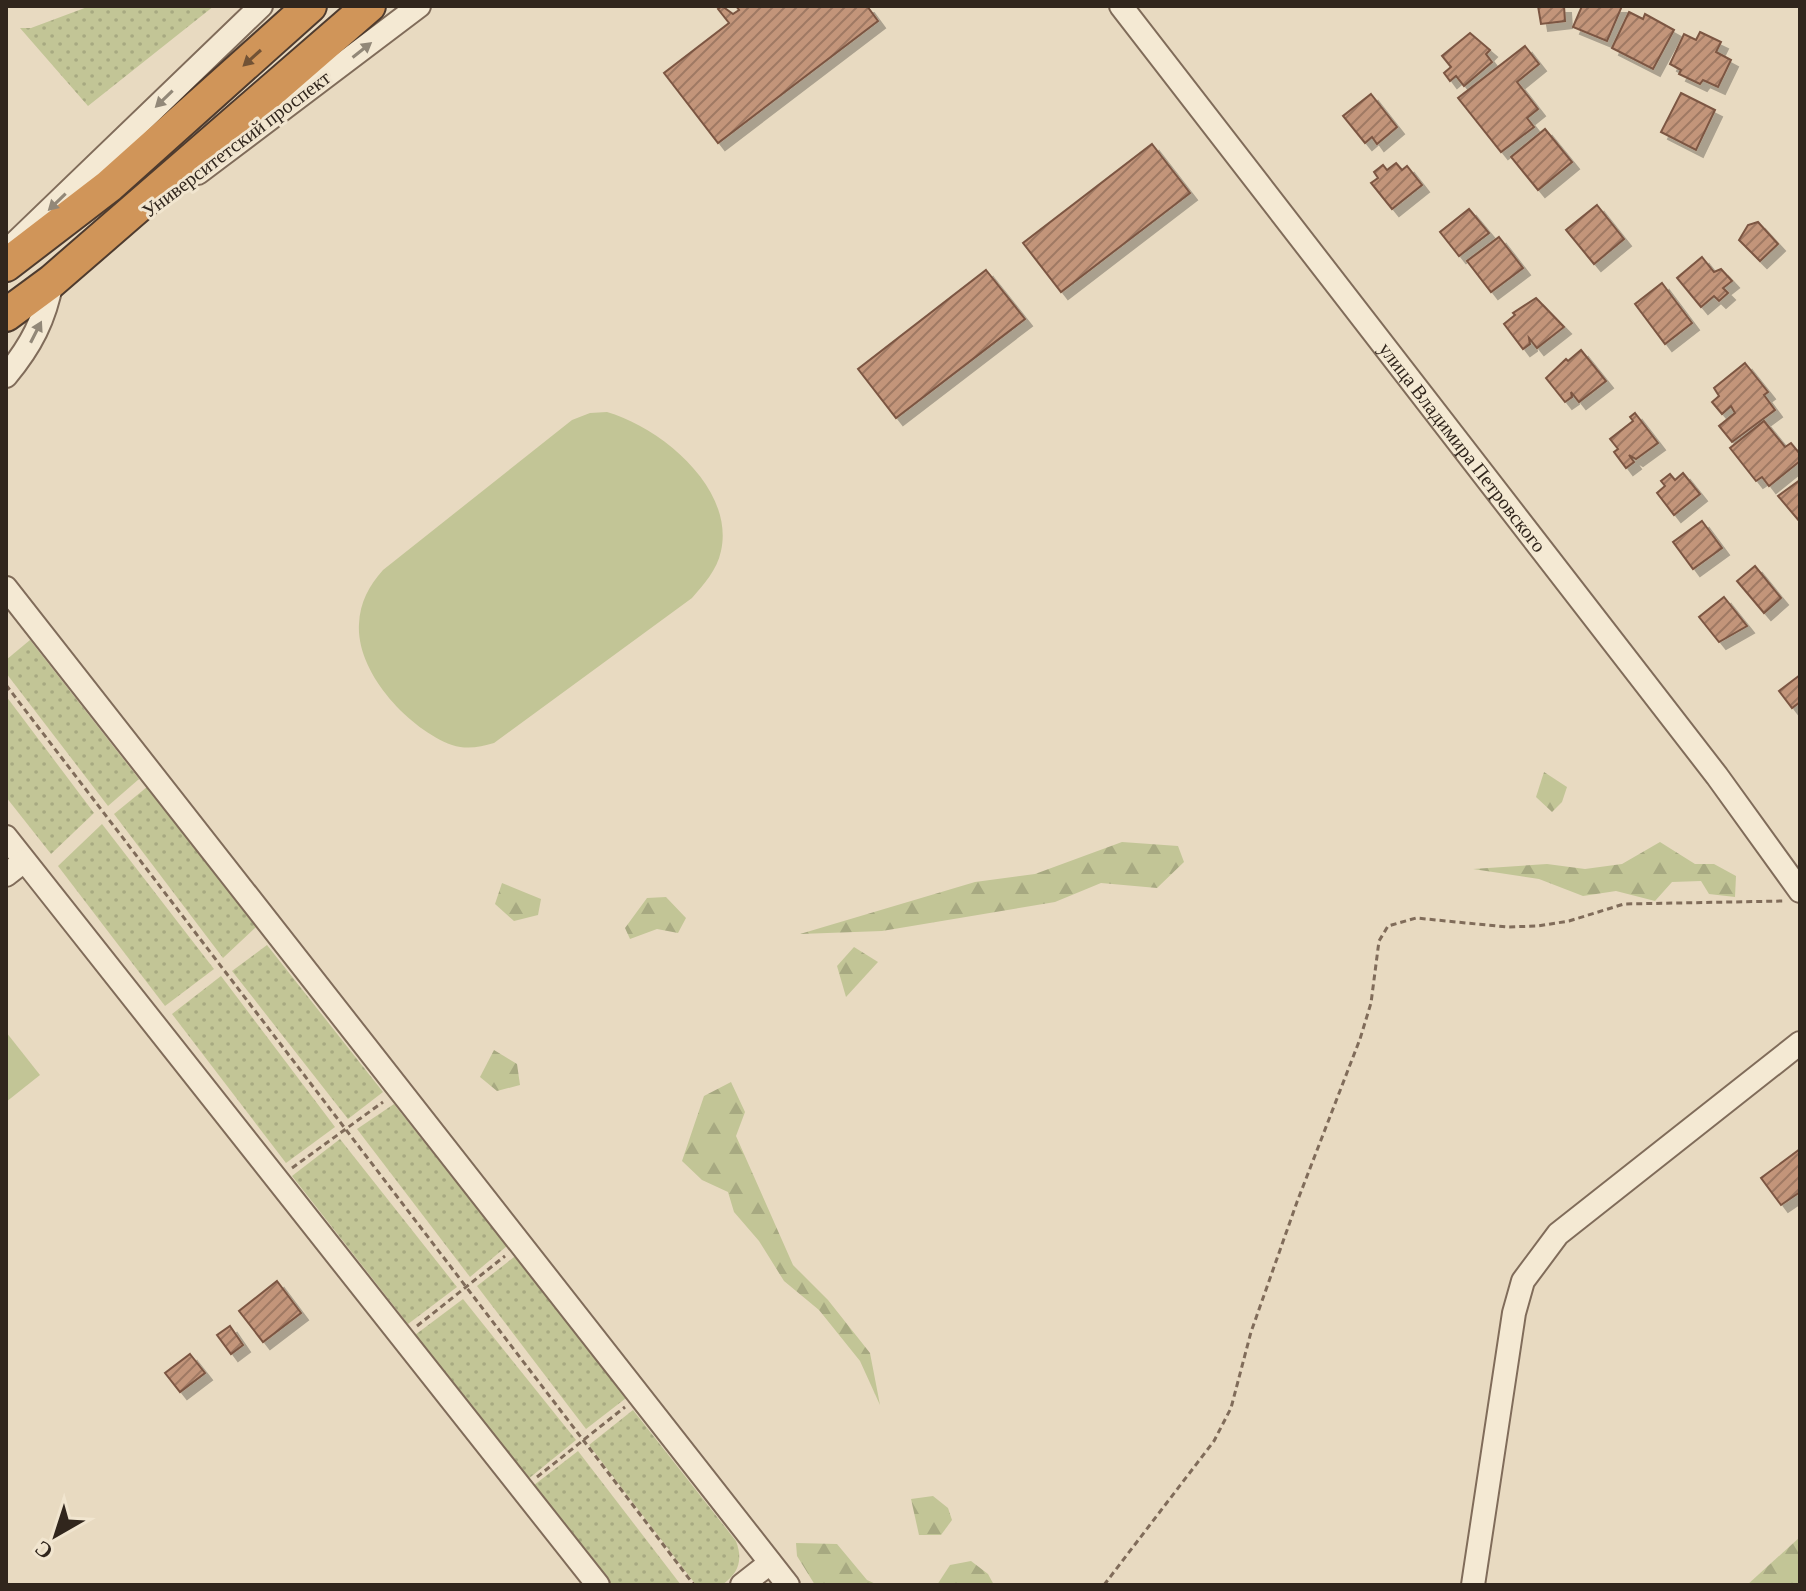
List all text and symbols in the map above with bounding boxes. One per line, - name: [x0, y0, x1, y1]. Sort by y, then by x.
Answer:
- one-way arrow: [352, 43, 372, 59]
- one-way arrow: [243, 48, 262, 66]
- street label: Университетский проспект: [138, 66, 335, 223]
- one-way arrow: [155, 89, 174, 107]
- one-way arrow: [48, 192, 67, 211]
- one-way arrow: [30, 320, 43, 343]
- street label: улица Владимира Петровского: [1374, 338, 1551, 556]
- north arrow: [16, 1495, 96, 1575]
- text: С: [30, 1535, 58, 1565]

